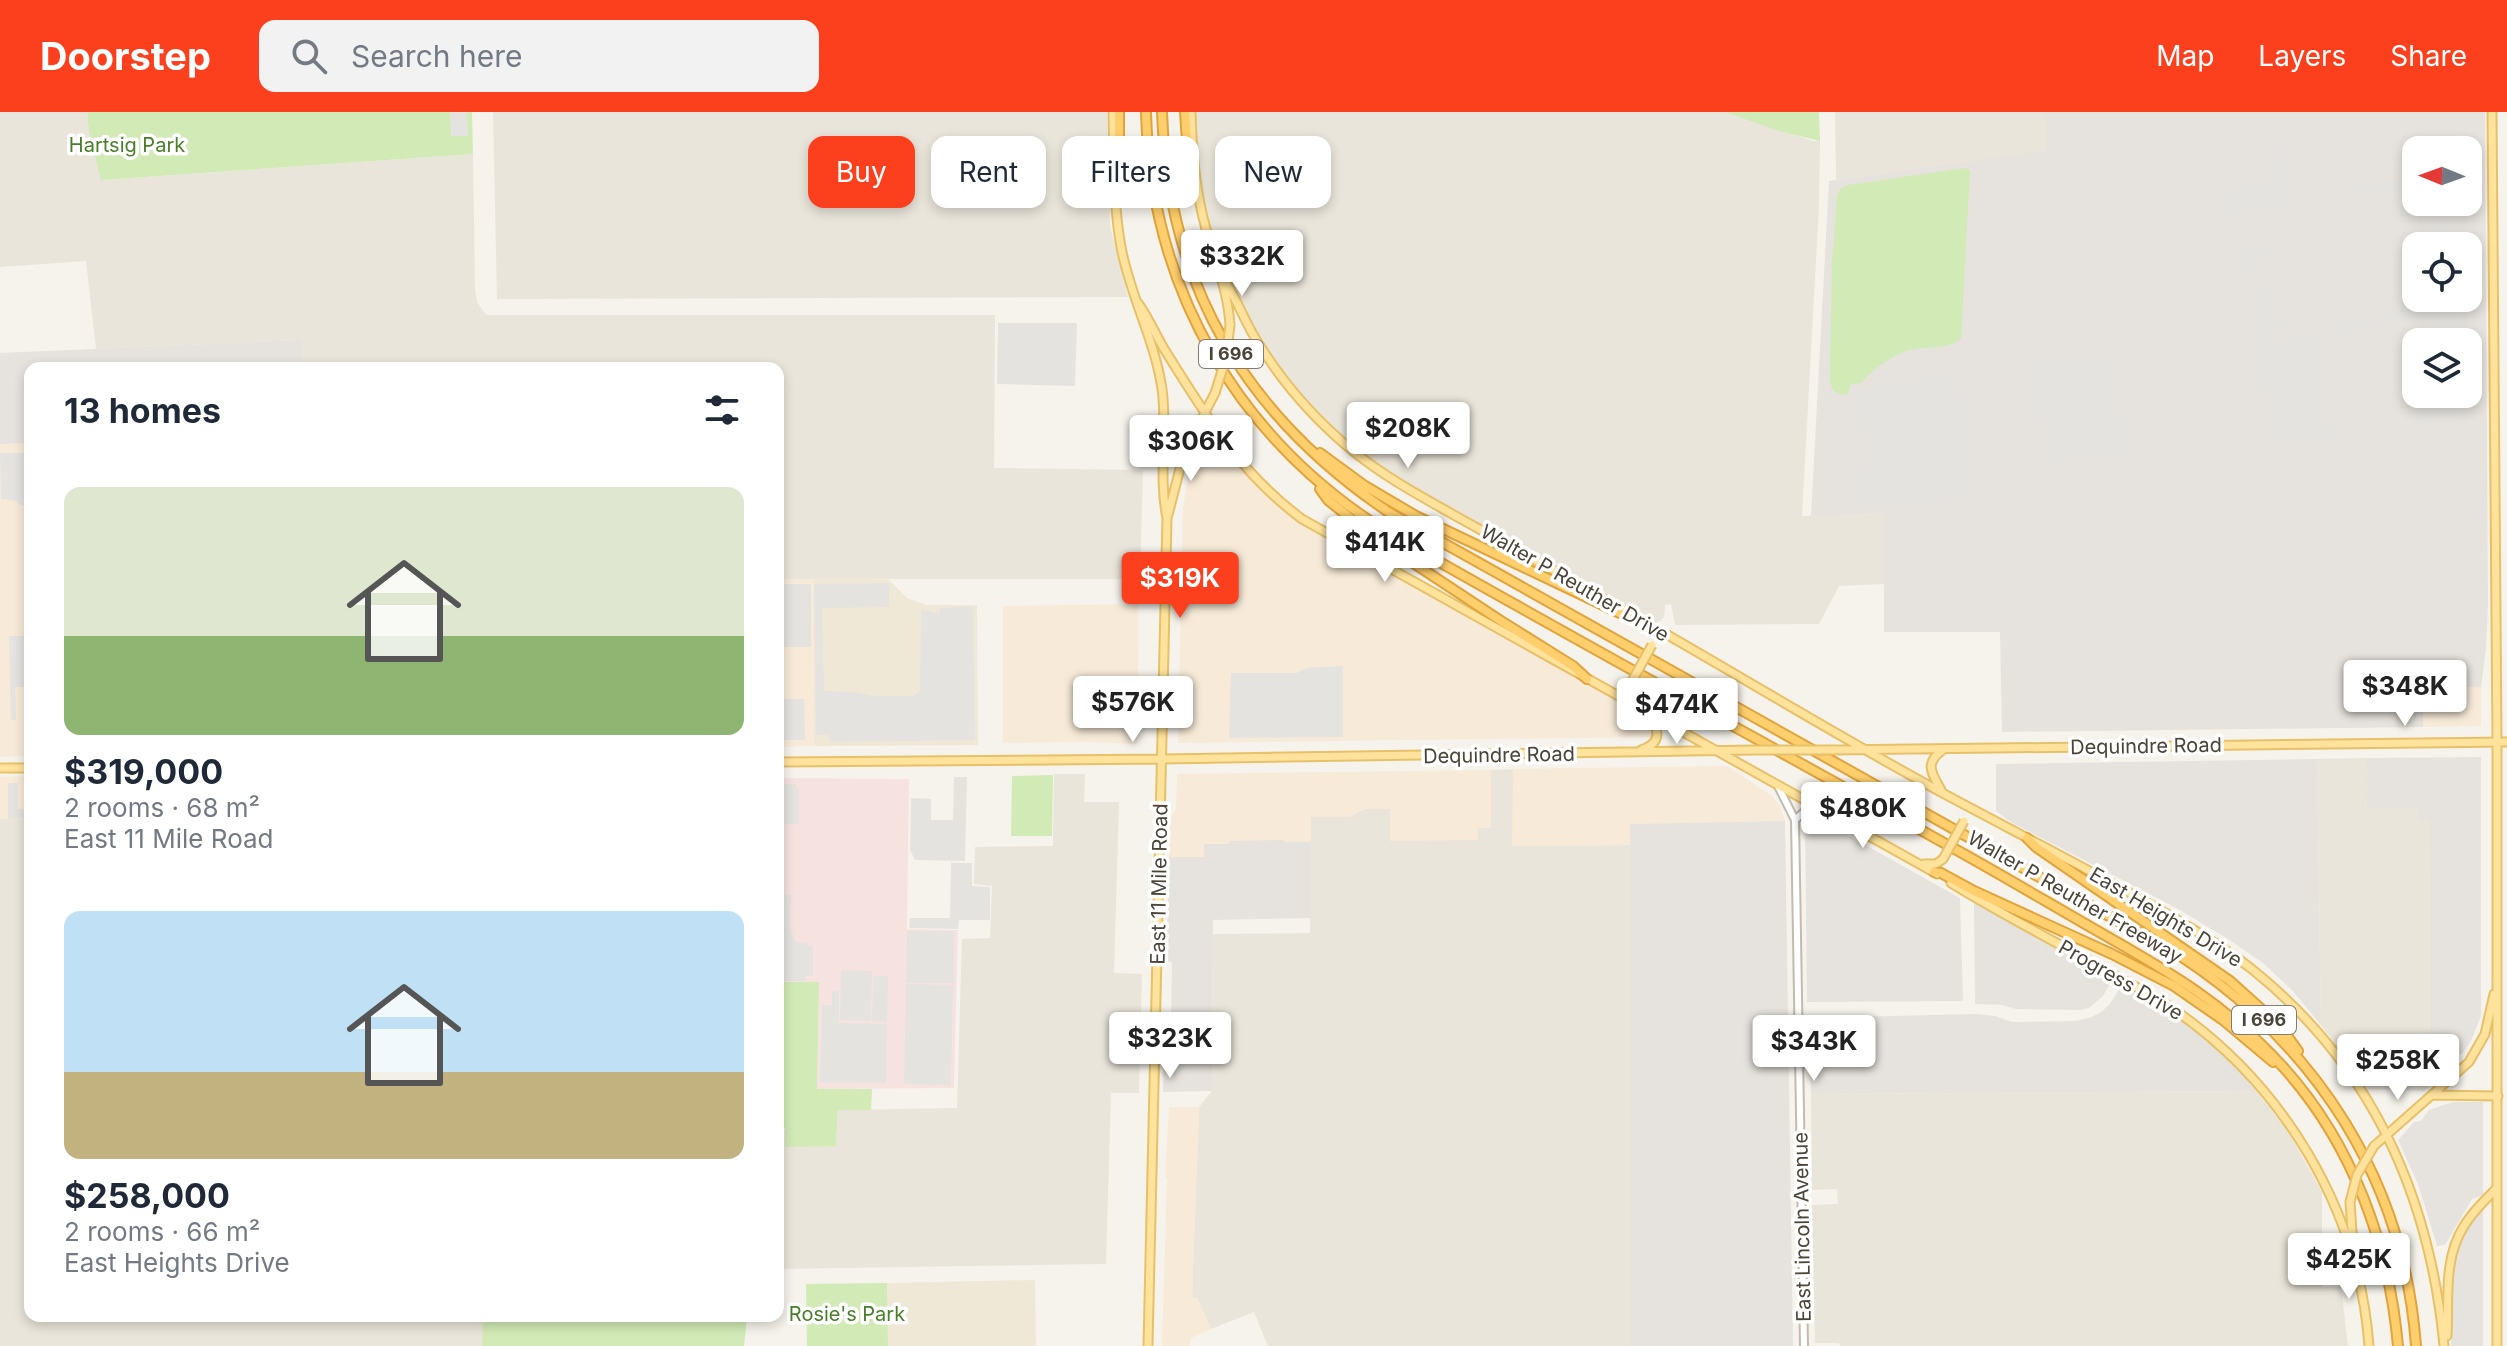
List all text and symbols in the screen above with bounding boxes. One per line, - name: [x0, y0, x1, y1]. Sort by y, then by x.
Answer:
- search box: [259, 20, 819, 92]
- text: Doorstep: [40, 33, 211, 79]
- icon: search: [287, 34, 331, 78]
- text: Search here: [351, 38, 522, 74]
- text: Map: [2156, 39, 2214, 73]
- text: Layers: [2258, 39, 2346, 73]
- text: Share: [2390, 39, 2467, 73]
- park label: Hartsig Park: [69, 133, 185, 157]
- chip: Buy: [808, 136, 915, 208]
- chip: Rent: [931, 136, 1046, 208]
- chip: Filters: [1062, 136, 1199, 208]
- chip: New: [1215, 136, 1331, 208]
- north arrow: [2402, 136, 2482, 216]
- map controls: [2402, 136, 2482, 408]
- pin: $332K: [1186, 230, 1298, 298]
- button: locate: [2402, 232, 2482, 312]
- text: $332K: [1199, 240, 1285, 271]
- button: layers: [2402, 328, 2482, 408]
- road number: I 696: [1199, 340, 1263, 368]
- icon: filters: [700, 388, 744, 432]
- text: 13 homes: [64, 390, 221, 431]
- pin: $208K: [1352, 402, 1464, 470]
- text: $208K: [1365, 412, 1451, 443]
- pin: $306K: [1135, 415, 1247, 483]
- text: $306K: [1148, 425, 1234, 456]
- pin: $414K: [1329, 516, 1441, 584]
- street label: Walter P Reuther Drive: [1477, 519, 1673, 647]
- text: $414K: [1344, 526, 1426, 557]
- icon: home: [332, 539, 476, 683]
- pin: $319K: [1124, 552, 1236, 620]
- text: $319K: [1140, 562, 1220, 593]
- pin: $348K: [2349, 660, 2461, 728]
- text: $348K: [2361, 670, 2449, 701]
- pin: $576K: [1077, 676, 1189, 744]
- pin: $474K: [1621, 678, 1733, 746]
- text: $576K: [1091, 686, 1175, 717]
- text: $474K: [1635, 688, 1719, 719]
- street label: Dequindre Road: [2070, 733, 2222, 759]
- street label: Dequindre Road: [1423, 742, 1575, 768]
- text: $319,000: [64, 751, 223, 792]
- pin: $480K: [1807, 782, 1919, 850]
- text: 2 rooms · 68 m²: [64, 792, 260, 823]
- text: $480K: [1819, 792, 1907, 823]
- street label: East 11 Mile Road: [1146, 803, 1172, 965]
- text: East 11 Mile Road: [64, 823, 274, 854]
- street label: Walter P Reuther Freeway: [1963, 826, 2187, 968]
- street label: East Heights Drive: [2085, 862, 2247, 972]
- street label: Progress Drive: [2055, 935, 2187, 1025]
- icon: home: [332, 963, 476, 1107]
- road number: I 696: [2232, 1006, 2296, 1034]
- pin: $323K: [1114, 1012, 1226, 1080]
- pin: $343K: [1758, 1015, 1870, 1083]
- text: $323K: [1127, 1022, 1213, 1053]
- text: $343K: [1771, 1025, 1857, 1056]
- pin: $258K: [2342, 1034, 2454, 1102]
- text: $258K: [2355, 1044, 2441, 1075]
- street label: East Lincoln Avenue: [1788, 1132, 1816, 1322]
- text: $258,000: [64, 1175, 230, 1216]
- text: 2 rooms · 66 m²: [64, 1216, 260, 1247]
- pin: $425K: [2293, 1233, 2405, 1301]
- text: $425K: [2306, 1243, 2392, 1274]
- text: East Heights Drive: [64, 1247, 290, 1278]
- park label: Rosie's Park: [789, 1302, 905, 1326]

